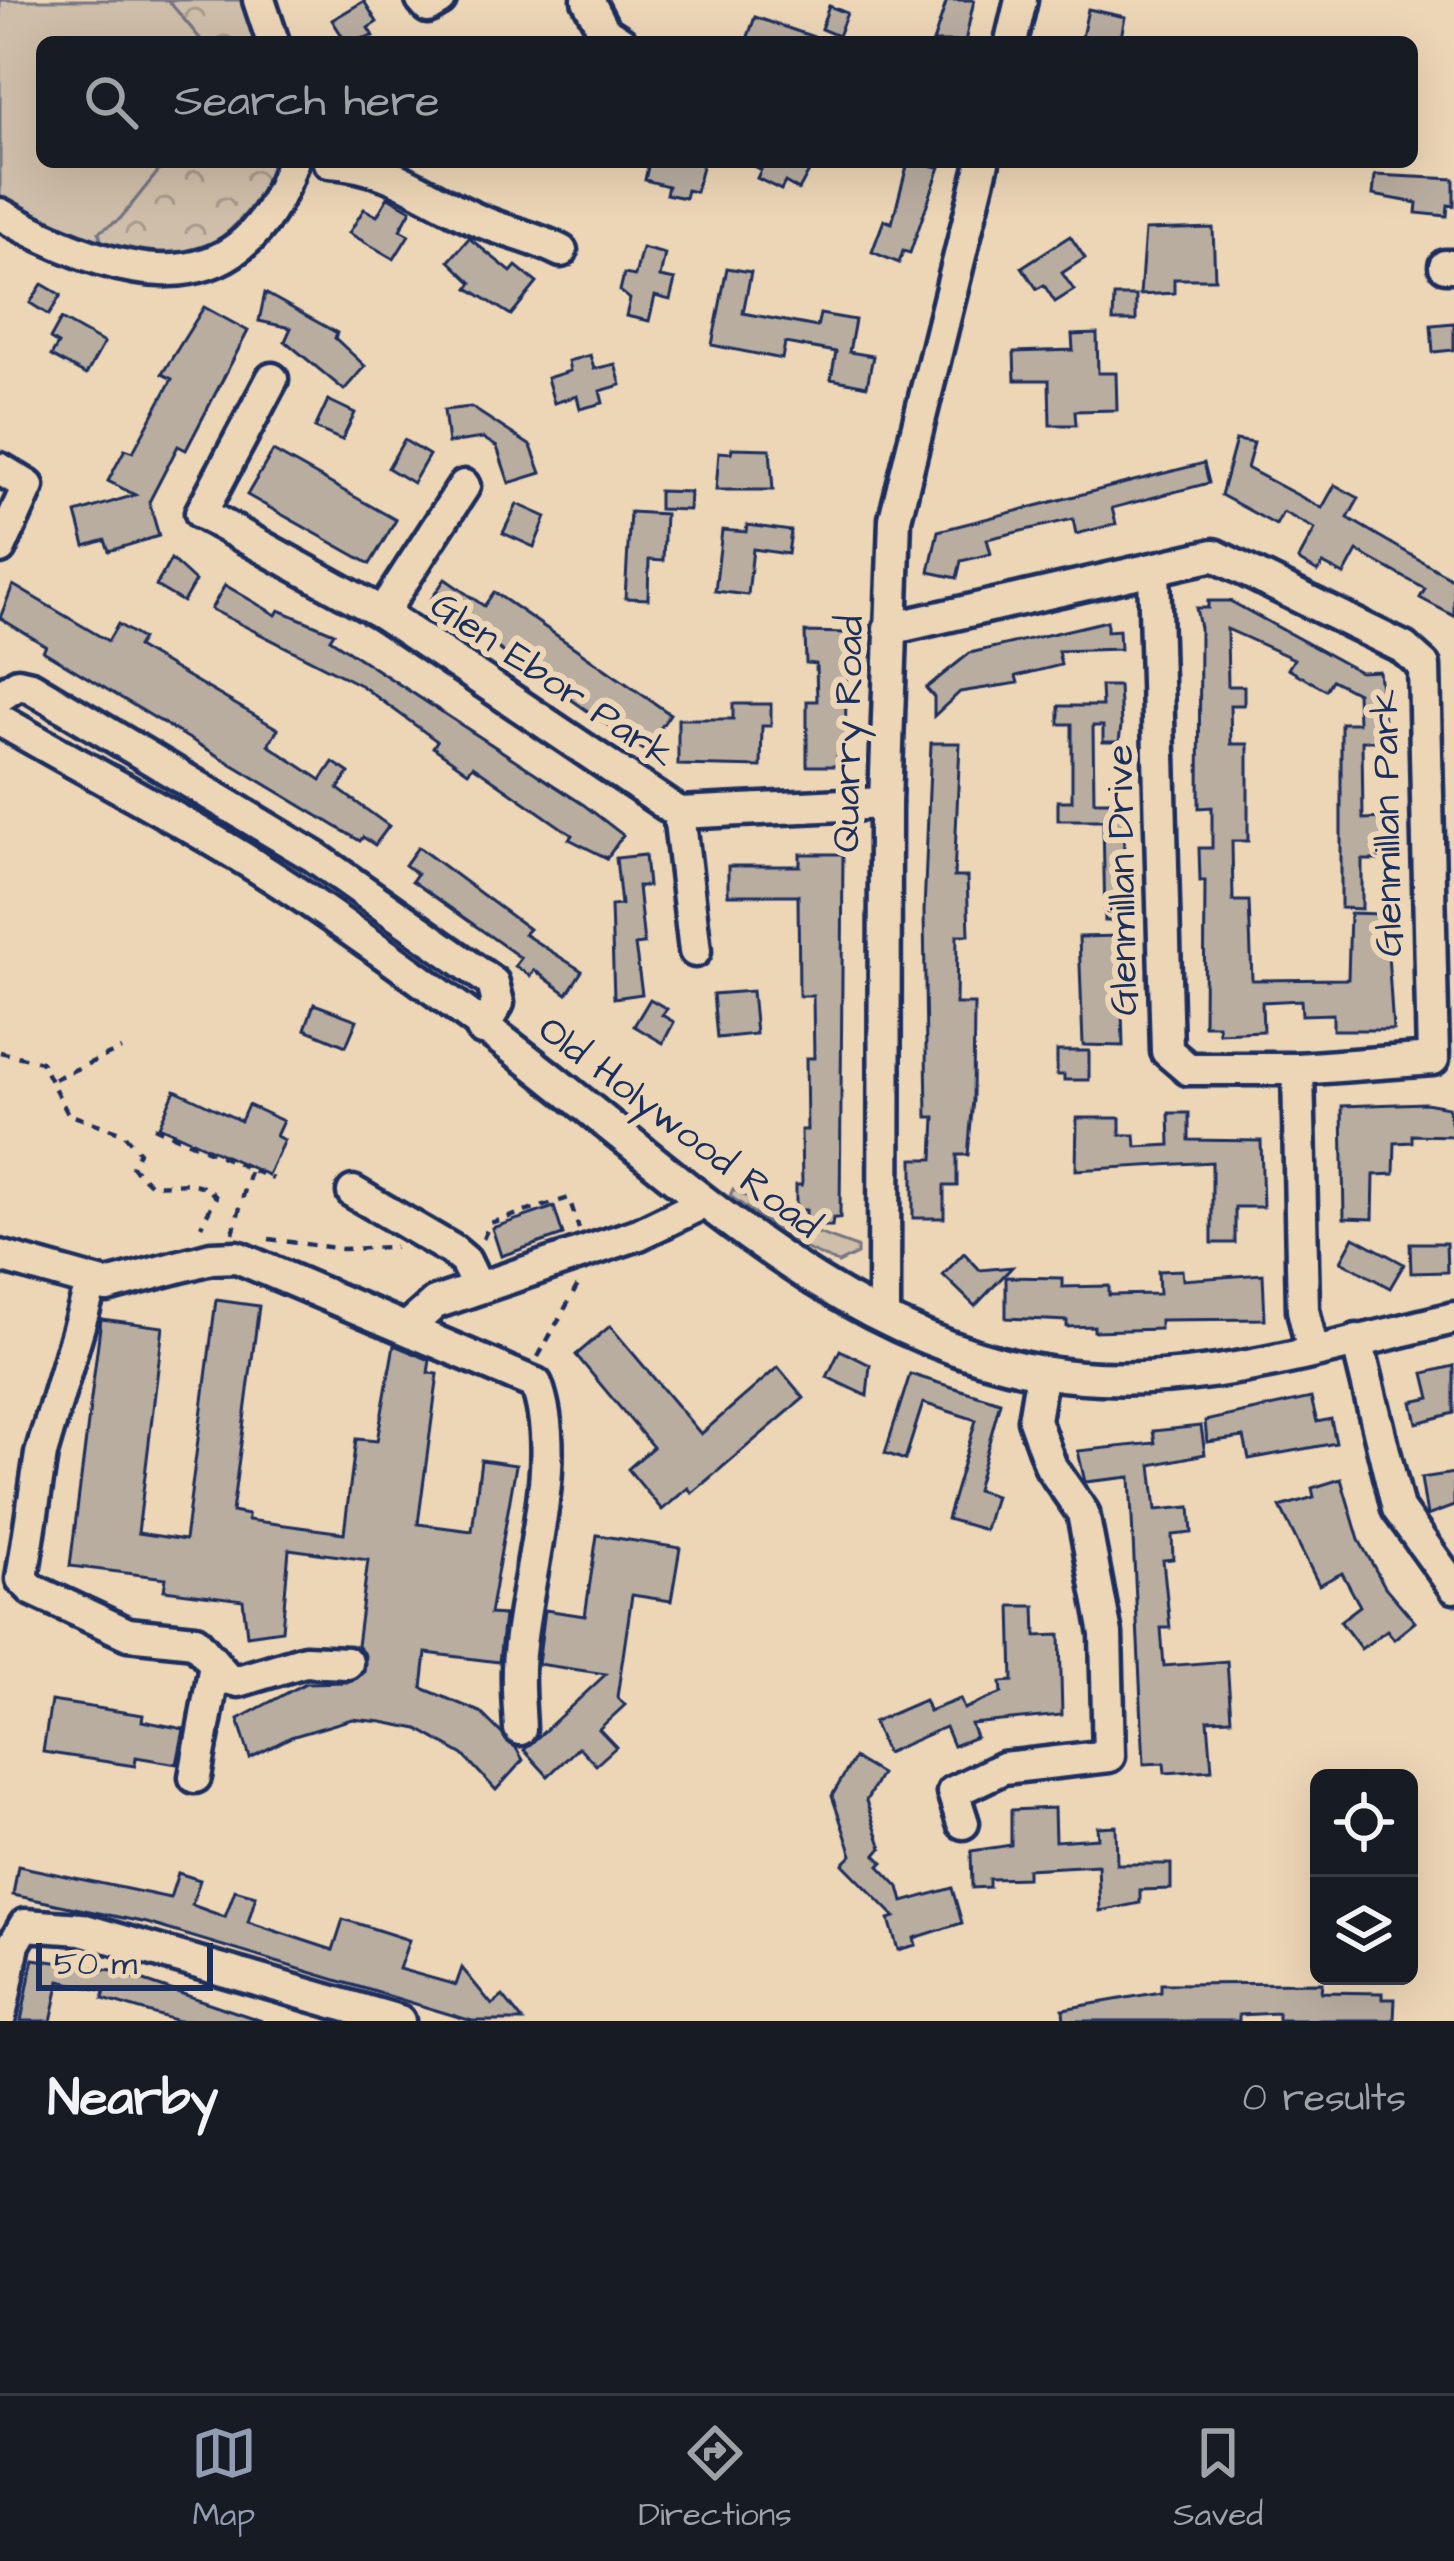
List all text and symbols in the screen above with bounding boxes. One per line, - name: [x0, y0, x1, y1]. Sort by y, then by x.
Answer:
- search box: [36, 36, 1418, 168]
- icon: search: [78, 69, 144, 135]
- text: Search here: [174, 71, 440, 133]
- street label: Glen Ebor Park: [419, 579, 685, 783]
- street label: Quarry Road: [820, 615, 879, 853]
- street label: Glenmillan Park: [1359, 689, 1417, 957]
- street label: Glenmillan Drive: [1094, 744, 1152, 1016]
- street label: Old Holywood Road: [526, 1004, 832, 1253]
- map controls: [1310, 1769, 1418, 1985]
- button: locate: [1310, 1769, 1418, 1877]
- button: layers: [1310, 1877, 1418, 1985]
- scale bar: [36, 1937, 213, 1990]
- text: 50 m: [54, 1941, 137, 1987]
- text: Nearby: [48, 2064, 218, 2135]
- text: 0 results: [1242, 2072, 1406, 2126]
- tab: Map: [191, 2420, 257, 2538]
- tab: Directions: [638, 2420, 792, 2538]
- tab: Saved: [1173, 2420, 1263, 2538]

